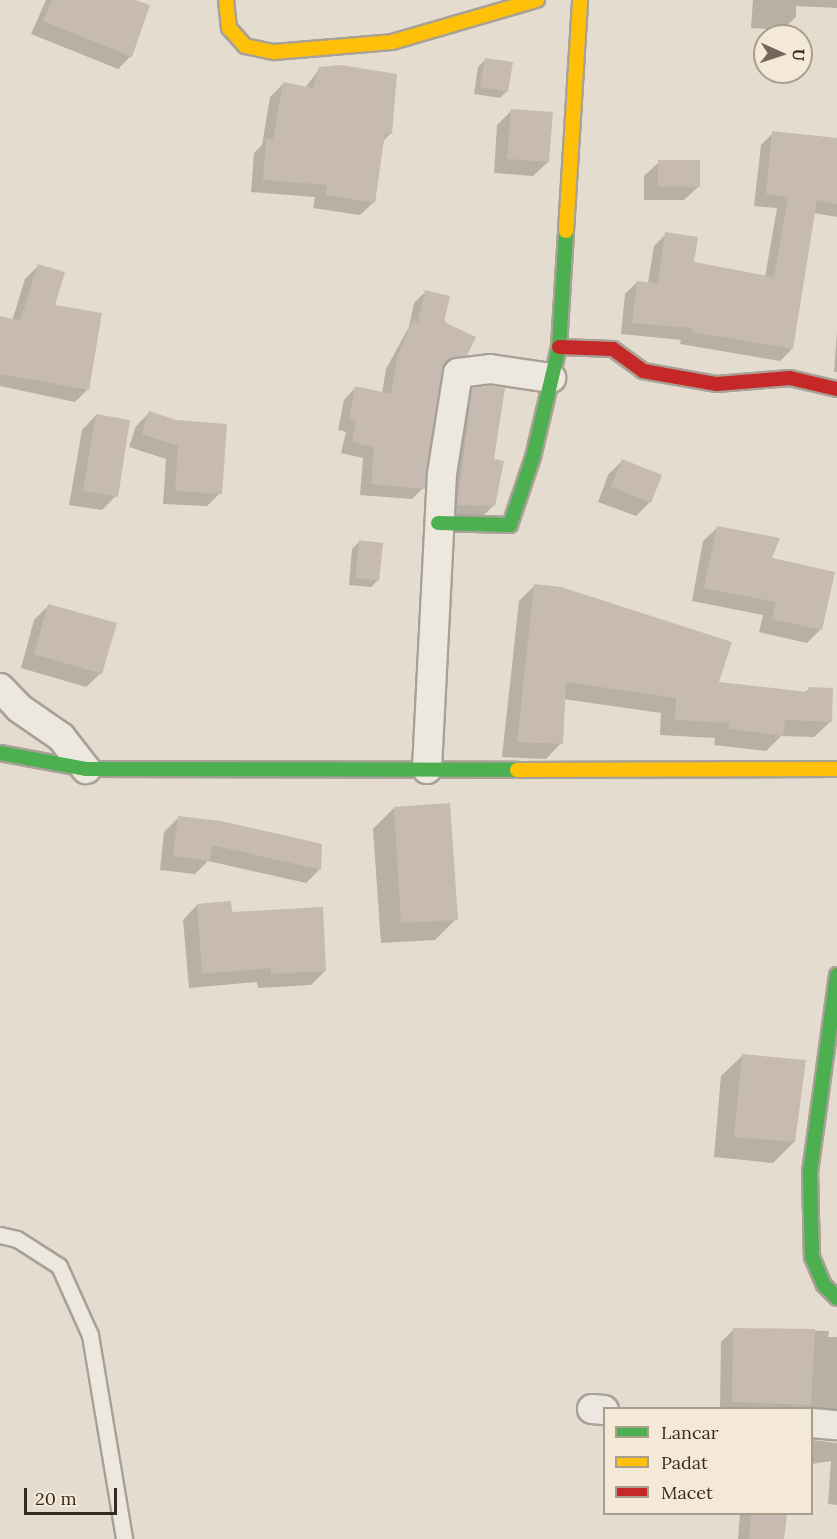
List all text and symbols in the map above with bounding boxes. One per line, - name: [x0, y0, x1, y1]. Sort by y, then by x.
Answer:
- north arrow: [753, 24, 813, 84]
- text: U: [789, 48, 809, 61]
- legend: [603, 1407, 813, 1515]
- text: Lancar: [661, 1421, 719, 1444]
- text: Padat: [661, 1451, 708, 1474]
- scale bar: [27, 1476, 120, 1514]
- text: Macet: [661, 1481, 713, 1504]
- text: 20 m: [35, 1487, 77, 1510]

